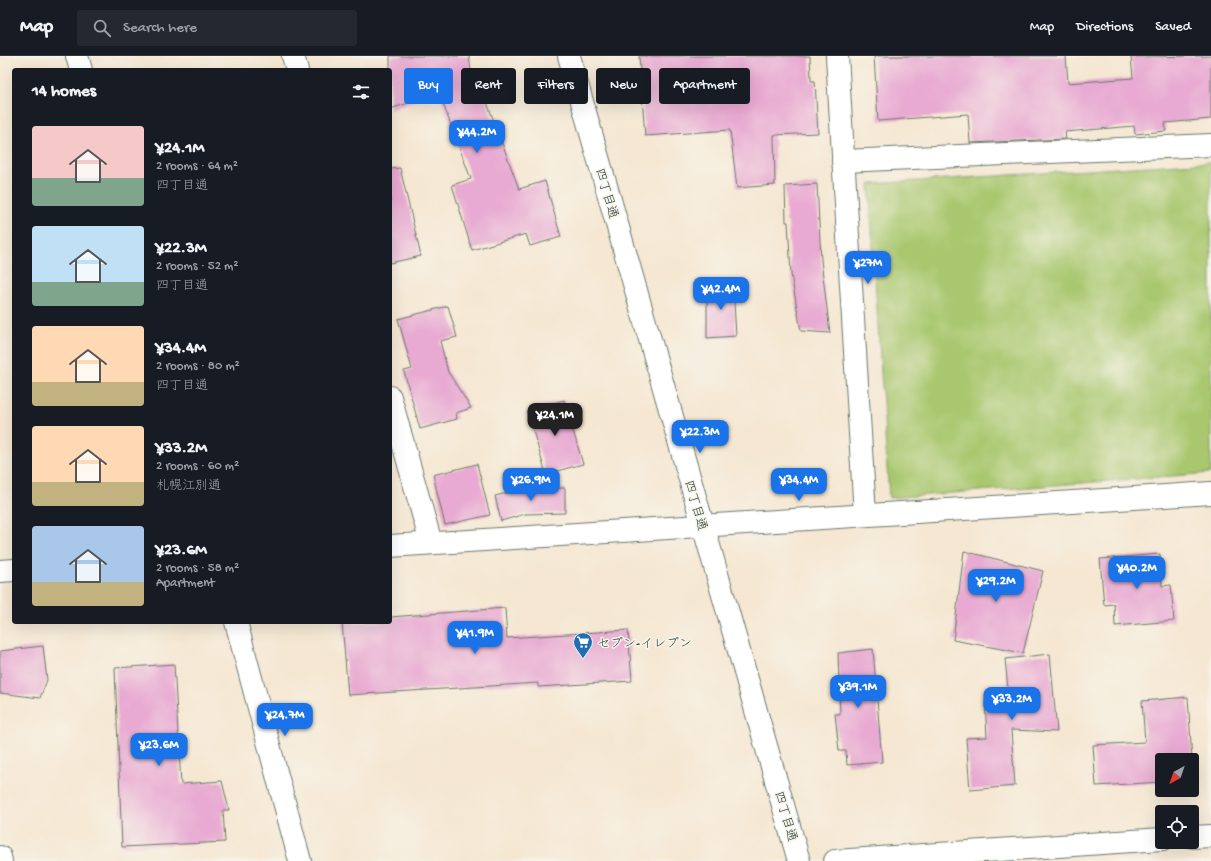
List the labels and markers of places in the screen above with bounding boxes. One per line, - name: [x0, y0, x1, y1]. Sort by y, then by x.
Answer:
- pin: ¥44.2M: [444, 120, 510, 154]
- pin: ¥27M: [844, 251, 892, 285]
- pin: ¥42.4M: [688, 277, 754, 311]
- pin: ¥24.1M: [522, 403, 588, 437]
- pin: ¥22.3M: [667, 420, 733, 454]
- pin: ¥26.9M: [498, 468, 564, 502]
- pin: ¥34.4M: [766, 468, 832, 502]
- pin: ¥40.2M: [1104, 556, 1170, 590]
- pin: ¥29.2M: [963, 569, 1029, 603]
- pin: ¥41.9M: [442, 621, 508, 655]
- supermarket icon: セブン-イレブン: [572, 631, 594, 659]
- place label: セブン-イレブン: [597, 637, 692, 652]
- pin: ¥39.1M: [825, 675, 891, 709]
- pin: ¥33.2M: [979, 687, 1045, 721]
- pin: ¥24.7M: [252, 703, 318, 737]
- pin: ¥23.6M: [126, 733, 192, 767]

